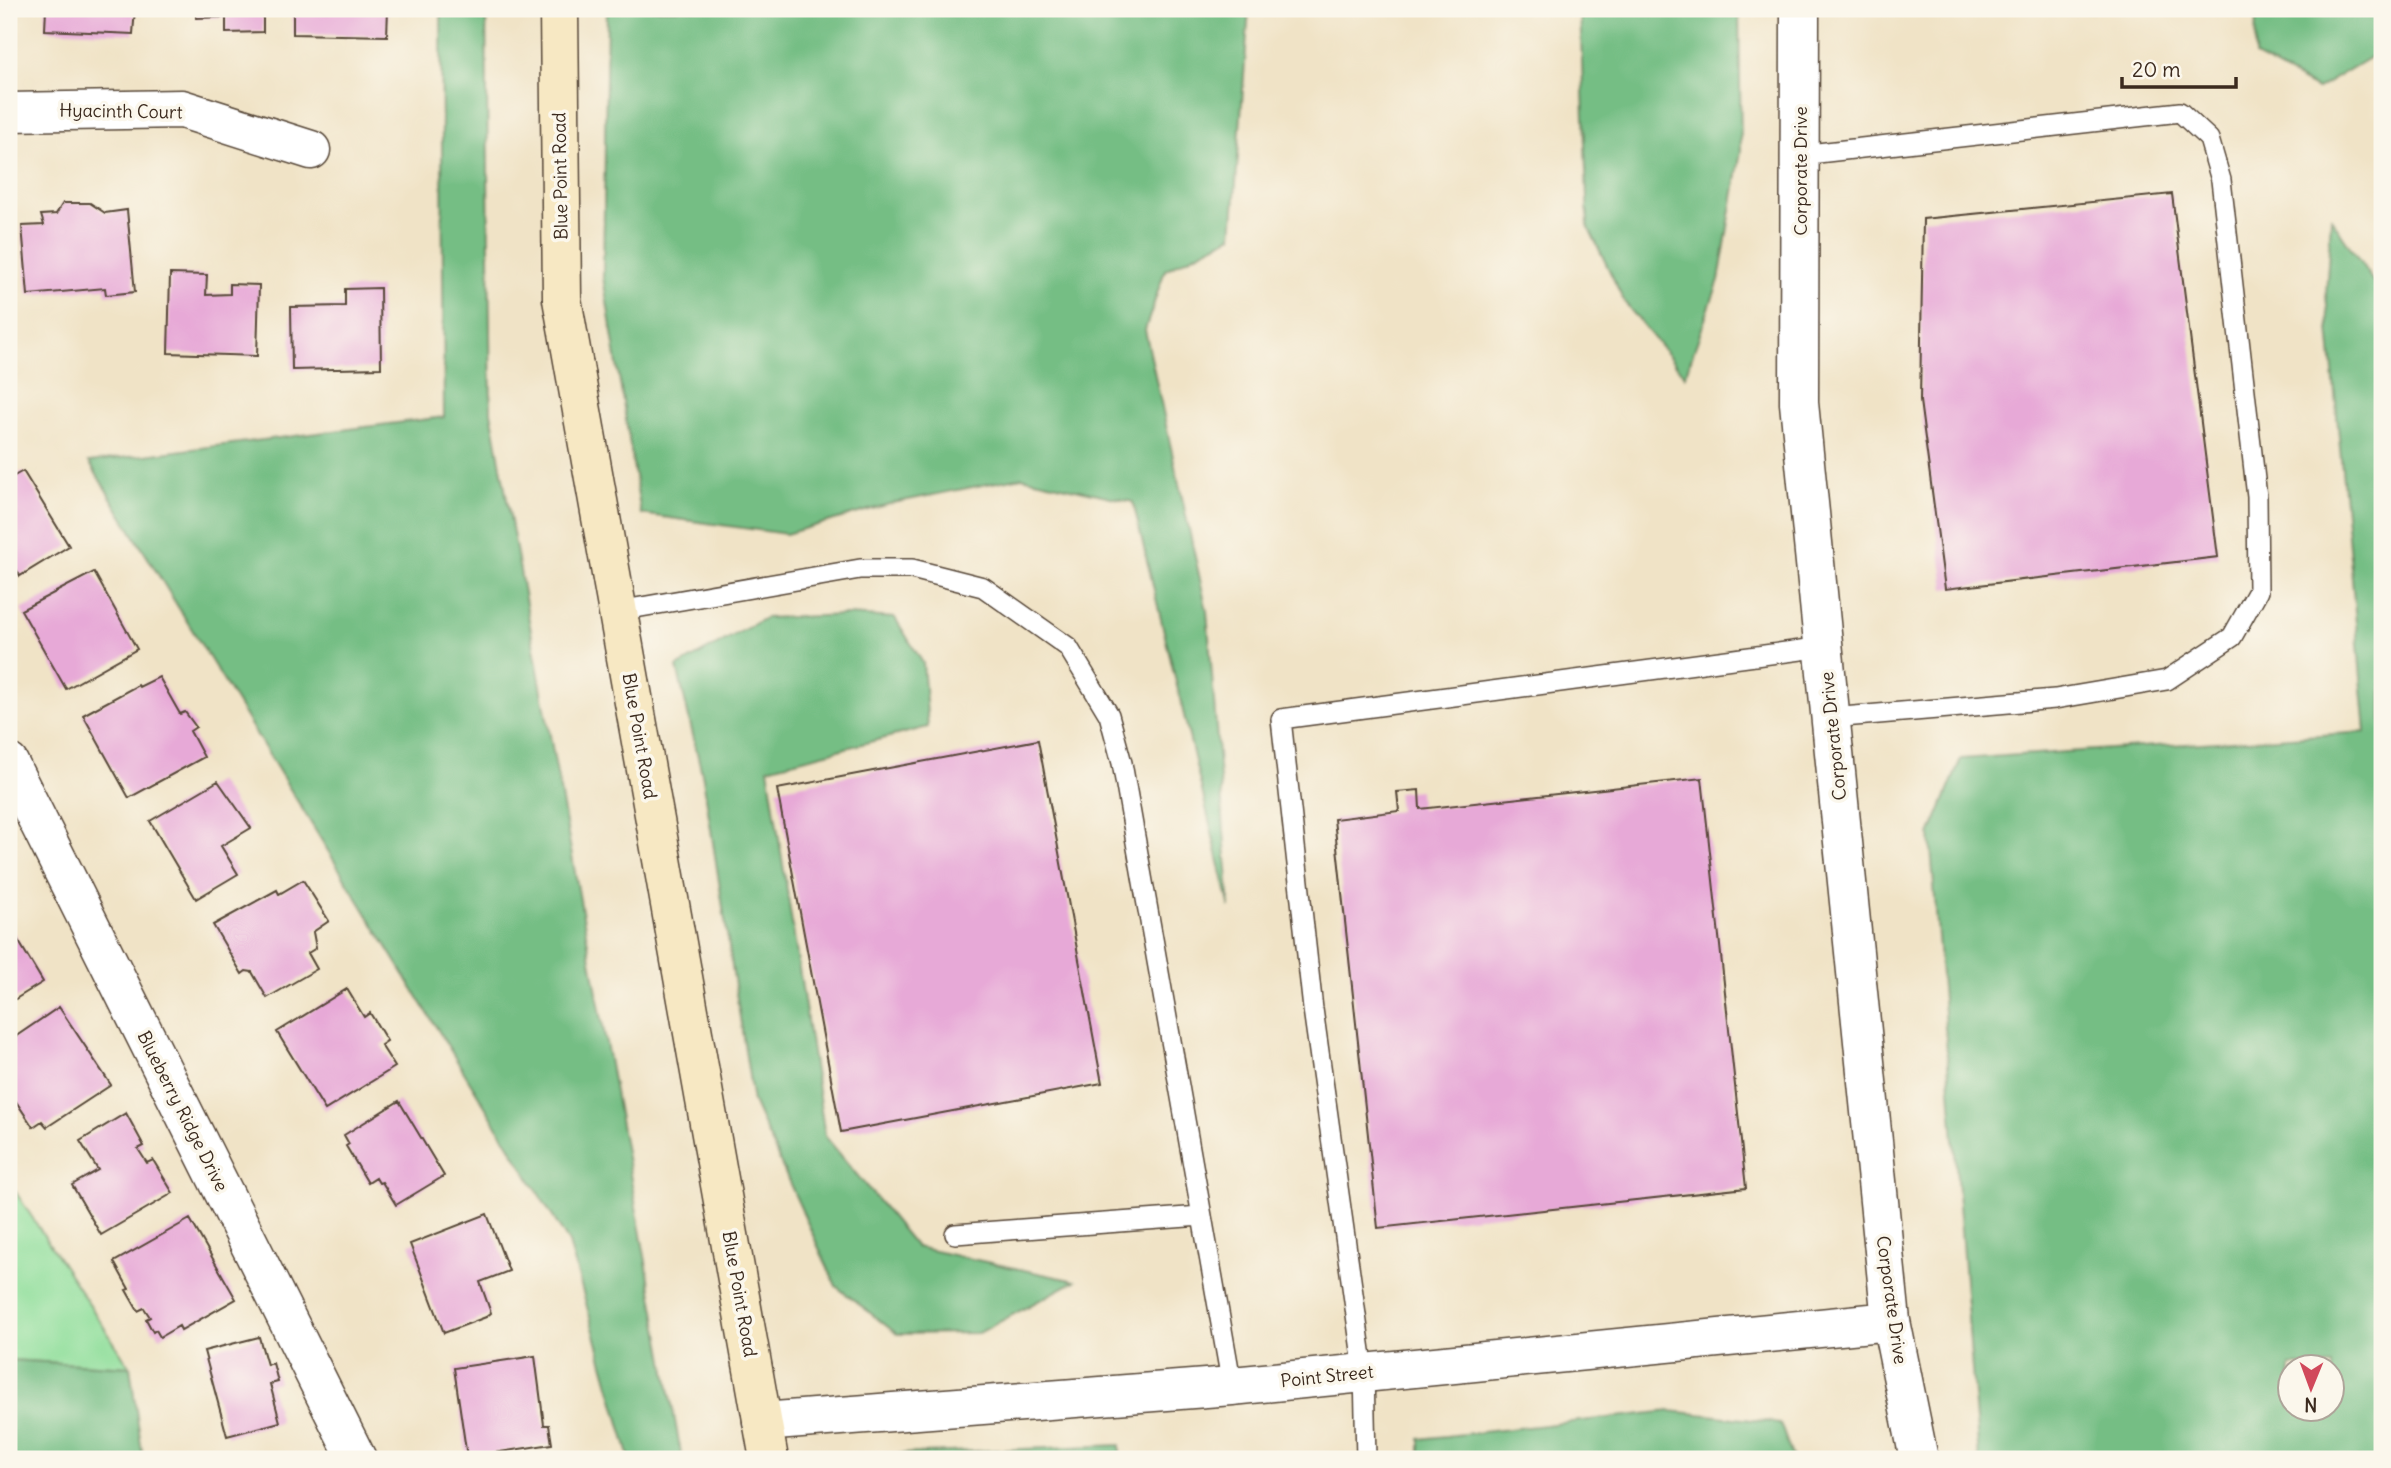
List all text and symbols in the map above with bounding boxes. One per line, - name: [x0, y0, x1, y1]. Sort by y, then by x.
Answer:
- scale bar: [2122, 46, 2235, 90]
- text: 20 m: [2132, 56, 2181, 83]
- street label: Hyacinth Court: [59, 98, 183, 124]
- street label: Corporate Drive: [1789, 106, 1812, 236]
- street label: Blue Point Road: [547, 112, 573, 240]
- street label: Corporate Drive: [1815, 670, 1851, 802]
- street label: Blue Point Road: [618, 671, 662, 801]
- street label: Blueberry Ridge Drive: [132, 1027, 234, 1195]
- street label: Blue Point Road: [718, 1229, 762, 1359]
- street label: Corporate Drive: [1872, 1234, 1912, 1366]
- north arrow: [2276, 1352, 2346, 1422]
- street label: Point Street: [1279, 1360, 1375, 1392]
- text: N: [2304, 1393, 2317, 1417]

